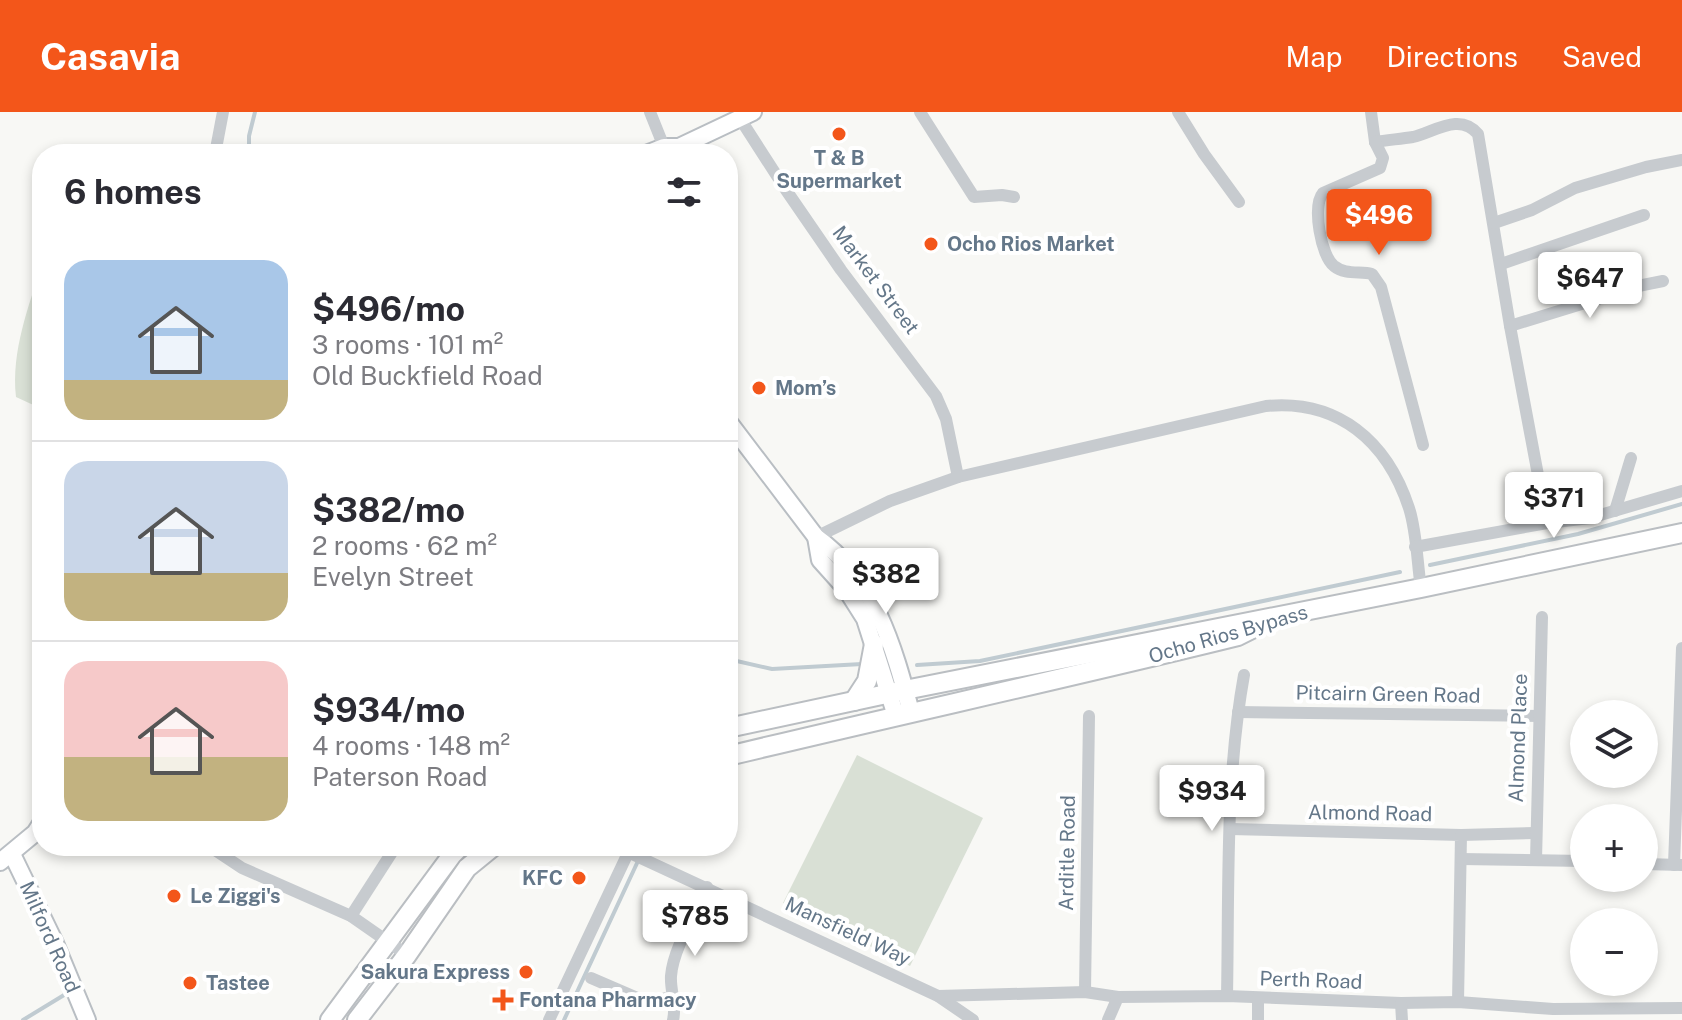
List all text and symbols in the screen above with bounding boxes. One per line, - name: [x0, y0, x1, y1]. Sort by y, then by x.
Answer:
- text: Casavia: [40, 34, 181, 79]
- text: Map: [1286, 40, 1342, 73]
- text: Directions: [1386, 40, 1518, 73]
- text: Saved: [1562, 40, 1642, 73]
- marker: T & B Supermarket: [830, 125, 848, 143]
- place label: T & B Supermarket: [776, 146, 902, 193]
- icon: filters: [662, 170, 706, 214]
- text: 6 homes: [64, 172, 202, 212]
- pin: $496: [1332, 189, 1426, 257]
- text: $496: [1345, 199, 1413, 230]
- street label: Market Street: [828, 221, 924, 339]
- place label: Ocho Rios Market: [947, 232, 1115, 256]
- marker: Ocho Rios Market: [922, 235, 940, 253]
- pin: $647: [1543, 252, 1637, 320]
- text: $647: [1556, 262, 1624, 293]
- text: $496/mo: [312, 289, 465, 329]
- icon: home: [128, 292, 224, 388]
- text: 3 rooms · 101 m²: [312, 329, 503, 360]
- text: Old Buckfield Road: [312, 360, 543, 391]
- place label: Mom’s: [775, 376, 836, 400]
- marker: Mom’s: [750, 379, 768, 397]
- pin: $371: [1507, 472, 1601, 540]
- text: $371: [1523, 482, 1585, 513]
- text: $382/mo: [312, 490, 465, 530]
- icon: home: [128, 493, 224, 589]
- text: 2 rooms · 62 m²: [312, 530, 497, 561]
- pin: $382: [839, 548, 933, 616]
- text: $382: [852, 558, 920, 589]
- text: Evelyn Street: [312, 561, 474, 592]
- street label: Ocho Rios Bypass: [1146, 600, 1310, 668]
- street label: Almond Place: [1504, 673, 1532, 803]
- street label: Pitcairn Green Road: [1295, 680, 1481, 708]
- text: $934/mo: [312, 690, 465, 730]
- icon: home: [128, 693, 224, 789]
- map controls: [1570, 700, 1658, 996]
- button: layers: [1570, 700, 1658, 788]
- text: 4 rooms · 148 m²: [312, 730, 510, 761]
- text: Paterson Road: [312, 761, 487, 792]
- pin: $934: [1165, 765, 1259, 833]
- text: $934: [1177, 775, 1247, 806]
- street label: Arditle Road: [1054, 795, 1080, 911]
- street label: Almond Road: [1308, 800, 1432, 826]
- button: +: [1570, 804, 1658, 892]
- place label: KFC: [522, 866, 563, 890]
- marker: KFC: [570, 869, 588, 887]
- street label: Milford Road: [15, 878, 85, 996]
- place label: Le Ziggi's: [190, 884, 281, 908]
- marker: Le Ziggi's: [165, 887, 183, 905]
- pin: $785: [648, 890, 742, 958]
- street label: Mansfield Way: [781, 891, 915, 971]
- text: $785: [661, 900, 729, 931]
- button: −: [1570, 908, 1658, 996]
- place label: Sakura Express: [361, 960, 510, 984]
- marker: Sakura Express: [517, 963, 535, 981]
- street label: Perth Road: [1259, 966, 1363, 994]
- place label: Tastee: [206, 971, 270, 995]
- marker: Tastee: [181, 974, 199, 992]
- place label: Fontana Pharmacy: [519, 988, 697, 1012]
- marker: Fontana Pharmacy: [494, 991, 512, 1009]

